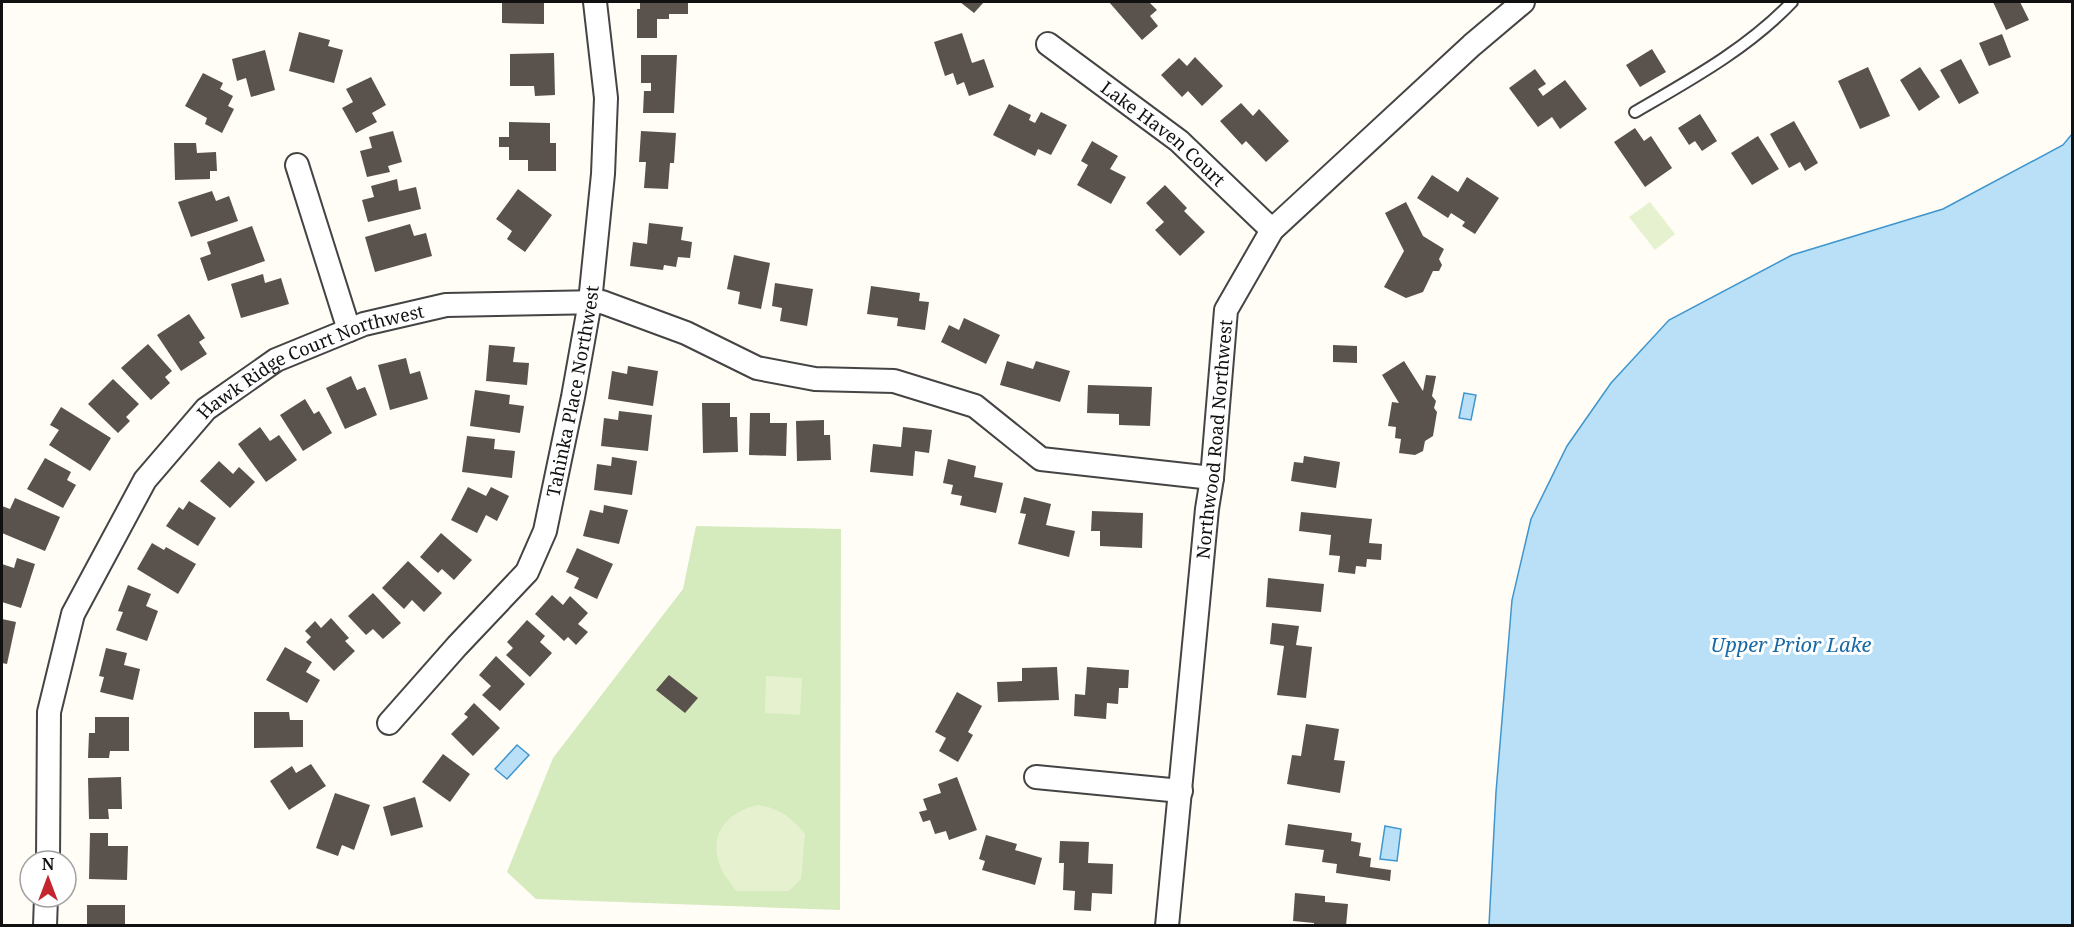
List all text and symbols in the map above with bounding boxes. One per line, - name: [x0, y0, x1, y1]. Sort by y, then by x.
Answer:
- street label: Lake Haven Court: [1096, 75, 1231, 191]
- street label: Tahinka Place Northwest: [540, 284, 604, 499]
- street label: Hawk Ridge Court Northwest: [191, 299, 426, 423]
- street label: Northwood Road Northwest: [1190, 319, 1237, 560]
- water label: Upper Prior Lake: [1711, 631, 1872, 658]
- north arrow: [18, 849, 78, 909]
- text: N: [42, 853, 55, 875]

